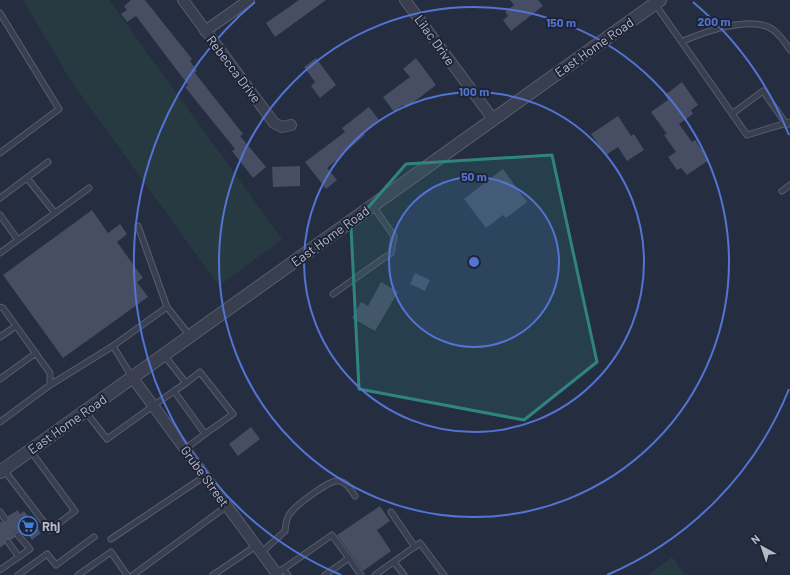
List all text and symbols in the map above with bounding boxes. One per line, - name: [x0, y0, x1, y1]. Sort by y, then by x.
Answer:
- street label: Lilac Drive: [411, 12, 459, 68]
- street label: East Home Road: [551, 14, 637, 80]
- text: 200 m: [698, 14, 730, 28]
- text: 150 m: [546, 15, 576, 29]
- street label: Rebecca Drive: [203, 32, 265, 106]
- text: 100 m: [459, 84, 489, 98]
- text: 50 m: [461, 169, 487, 183]
- street label: East Home Road: [288, 202, 372, 270]
- centre of rings: [467, 255, 481, 269]
- street label: East Home Road: [24, 391, 110, 457]
- street label: Grube Street: [177, 442, 233, 510]
- supermarket icon: Rhj: [17, 515, 39, 537]
- place label: Rhj: [42, 518, 60, 534]
- north arrow: [742, 527, 782, 567]
- text: N: [748, 532, 762, 546]

